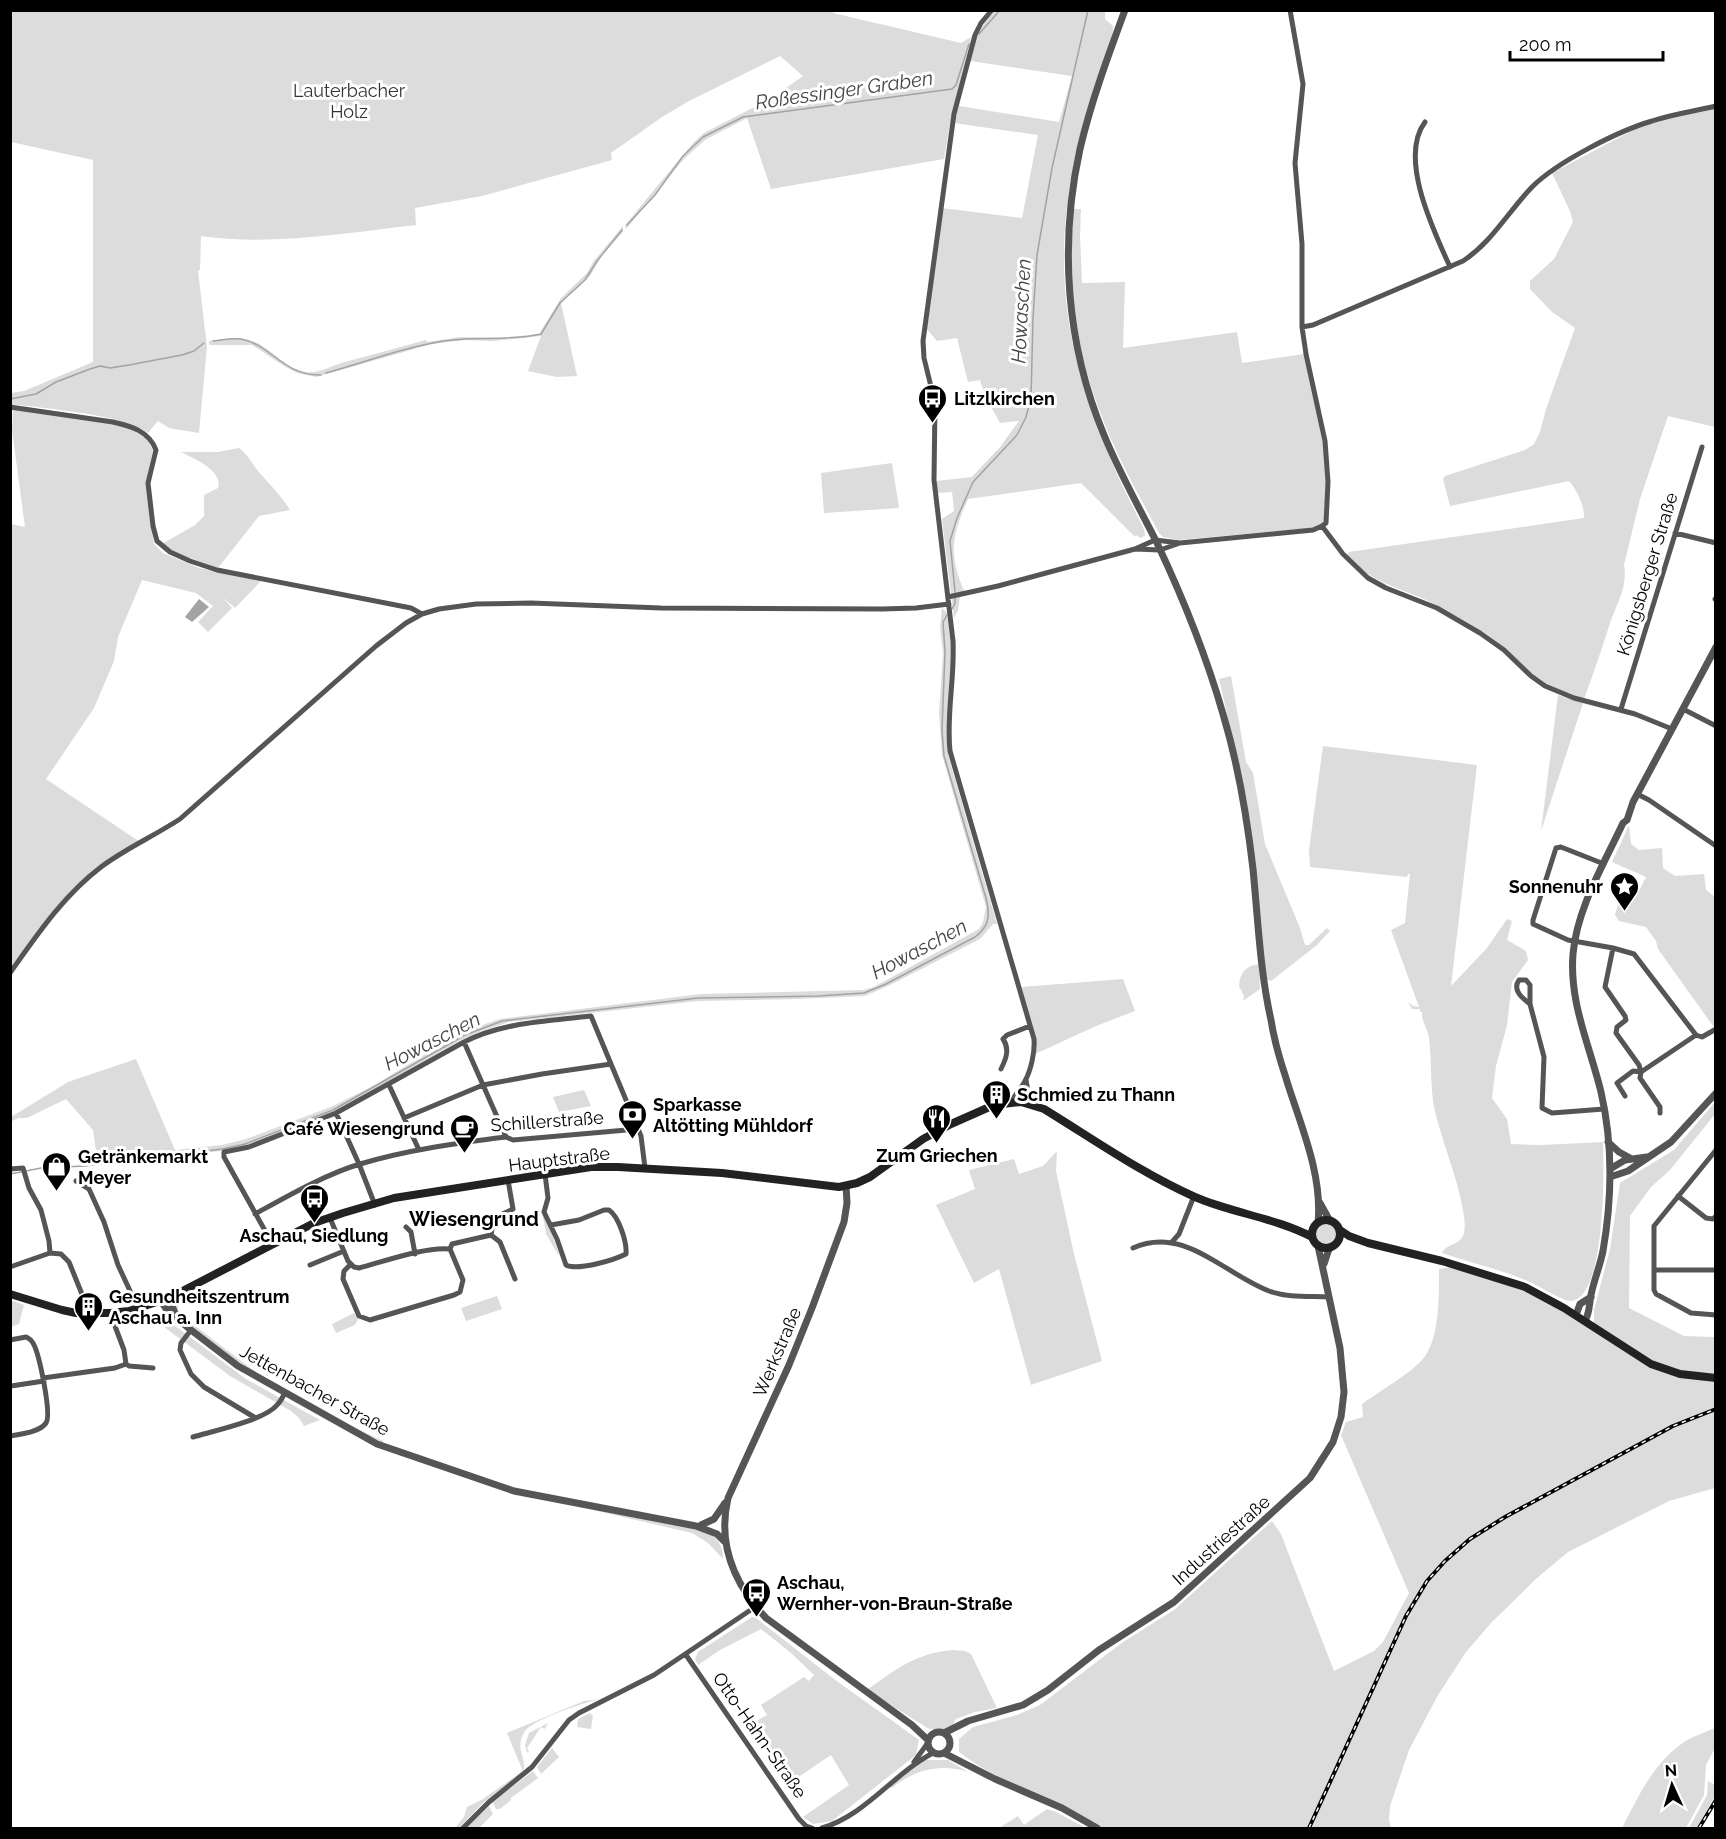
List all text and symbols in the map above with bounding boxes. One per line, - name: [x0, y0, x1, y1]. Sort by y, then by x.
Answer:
- scale bar: [1510, 24, 1663, 62]
- text: 200 m: [1519, 34, 1572, 55]
- water label: Roßessinger Graben: [754, 66, 934, 114]
- park label: Lauterbacher Holz: [293, 80, 406, 122]
- water label: Howaschen: [1006, 258, 1036, 364]
- bus stop icon: Litzlkirchen: [917, 382, 949, 424]
- place label: Litzlkirchen: [954, 388, 1055, 409]
- street label: Königsberger Straße: [1612, 490, 1682, 658]
- place icon: Sonnenuhr: [1608, 870, 1640, 912]
- place label: Sonnenuhr: [1509, 876, 1603, 897]
- water label: Howaschen: [867, 914, 971, 984]
- water label: Howaschen: [380, 1006, 484, 1076]
- building icon: Schmied zu Thann: [980, 1078, 1012, 1120]
- place label: Schmied zu Thann: [1017, 1084, 1175, 1105]
- place label: Sparkasse Altötting Mühldorf: [653, 1094, 814, 1136]
- bank icon: Sparkasse Altötting Mühldorf: [616, 1098, 648, 1140]
- restaurant icon: Zum Griechen: [921, 1102, 953, 1144]
- street label: Schillerstraße: [490, 1107, 605, 1135]
- cafe icon: Café Wiesengrund: [449, 1112, 481, 1154]
- place label: Café Wiesengrund: [283, 1118, 444, 1139]
- street label: Hauptstraße: [507, 1142, 611, 1176]
- place label: Zum Griechen: [876, 1145, 998, 1166]
- place label: Getränkemarkt Meyer: [78, 1146, 208, 1188]
- shop icon: Getränkemarkt Meyer: [41, 1150, 73, 1192]
- bus stop icon: Aschau, Siedlung: [298, 1182, 330, 1224]
- district label: Wiesengrund: [409, 1207, 539, 1231]
- place label: Aschau, Siedlung: [240, 1225, 388, 1246]
- place label: Gesundheitszentrum Aschau a. Inn: [109, 1286, 289, 1328]
- building icon: Gesundheitszentrum Aschau a. Inn: [72, 1290, 104, 1332]
- street label: Werkstraße: [749, 1304, 805, 1400]
- street label: Jettenbacher Straße: [237, 1340, 394, 1440]
- street label: Industriestraße: [1168, 1491, 1274, 1589]
- place label: Aschau, Wernher-von-Braun-Straße: [777, 1572, 1013, 1614]
- bus stop icon: Aschau, Wernher-von-Braun-Straße: [740, 1576, 772, 1618]
- street label: Otto-Hahn-Straße: [709, 1668, 811, 1802]
- north arrow: [1642, 1755, 1702, 1815]
- text: N: [1664, 1761, 1678, 1780]

